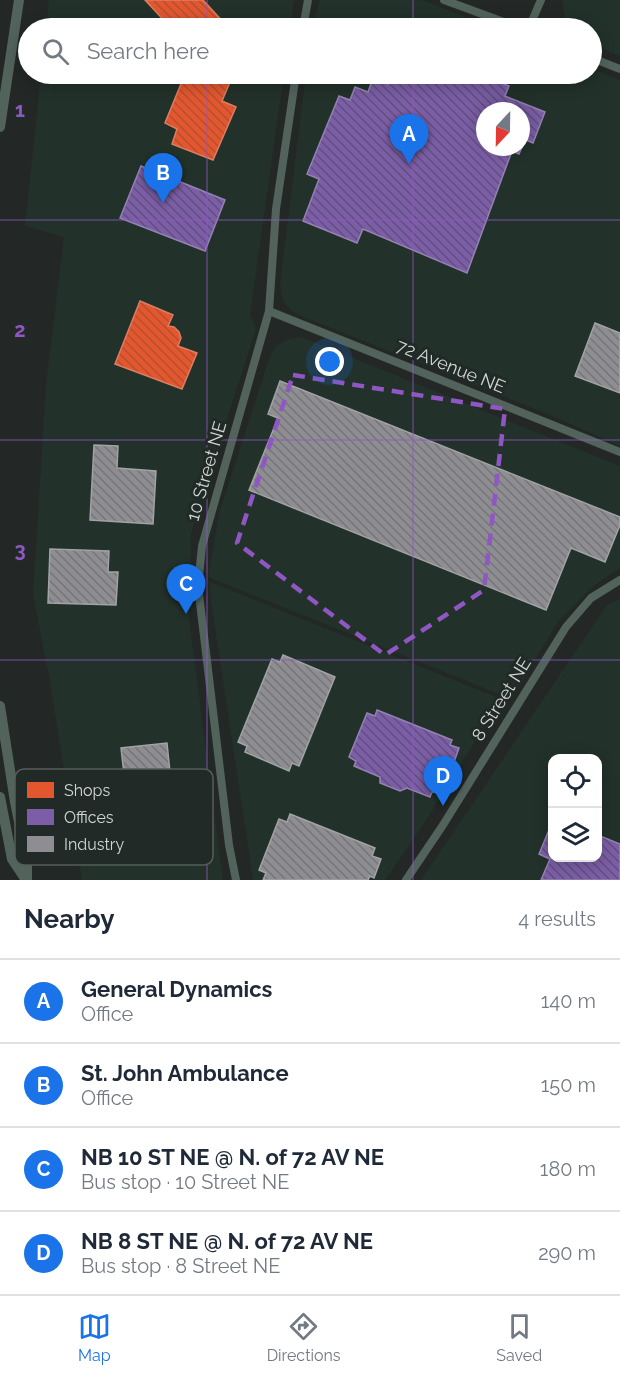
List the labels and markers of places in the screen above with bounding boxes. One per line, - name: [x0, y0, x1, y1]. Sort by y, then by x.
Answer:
- pin: A: [390, 114, 428, 164]
- pin: B: [144, 154, 182, 203]
- pin: C: [166, 564, 206, 614]
- pin: D: [424, 756, 462, 806]

